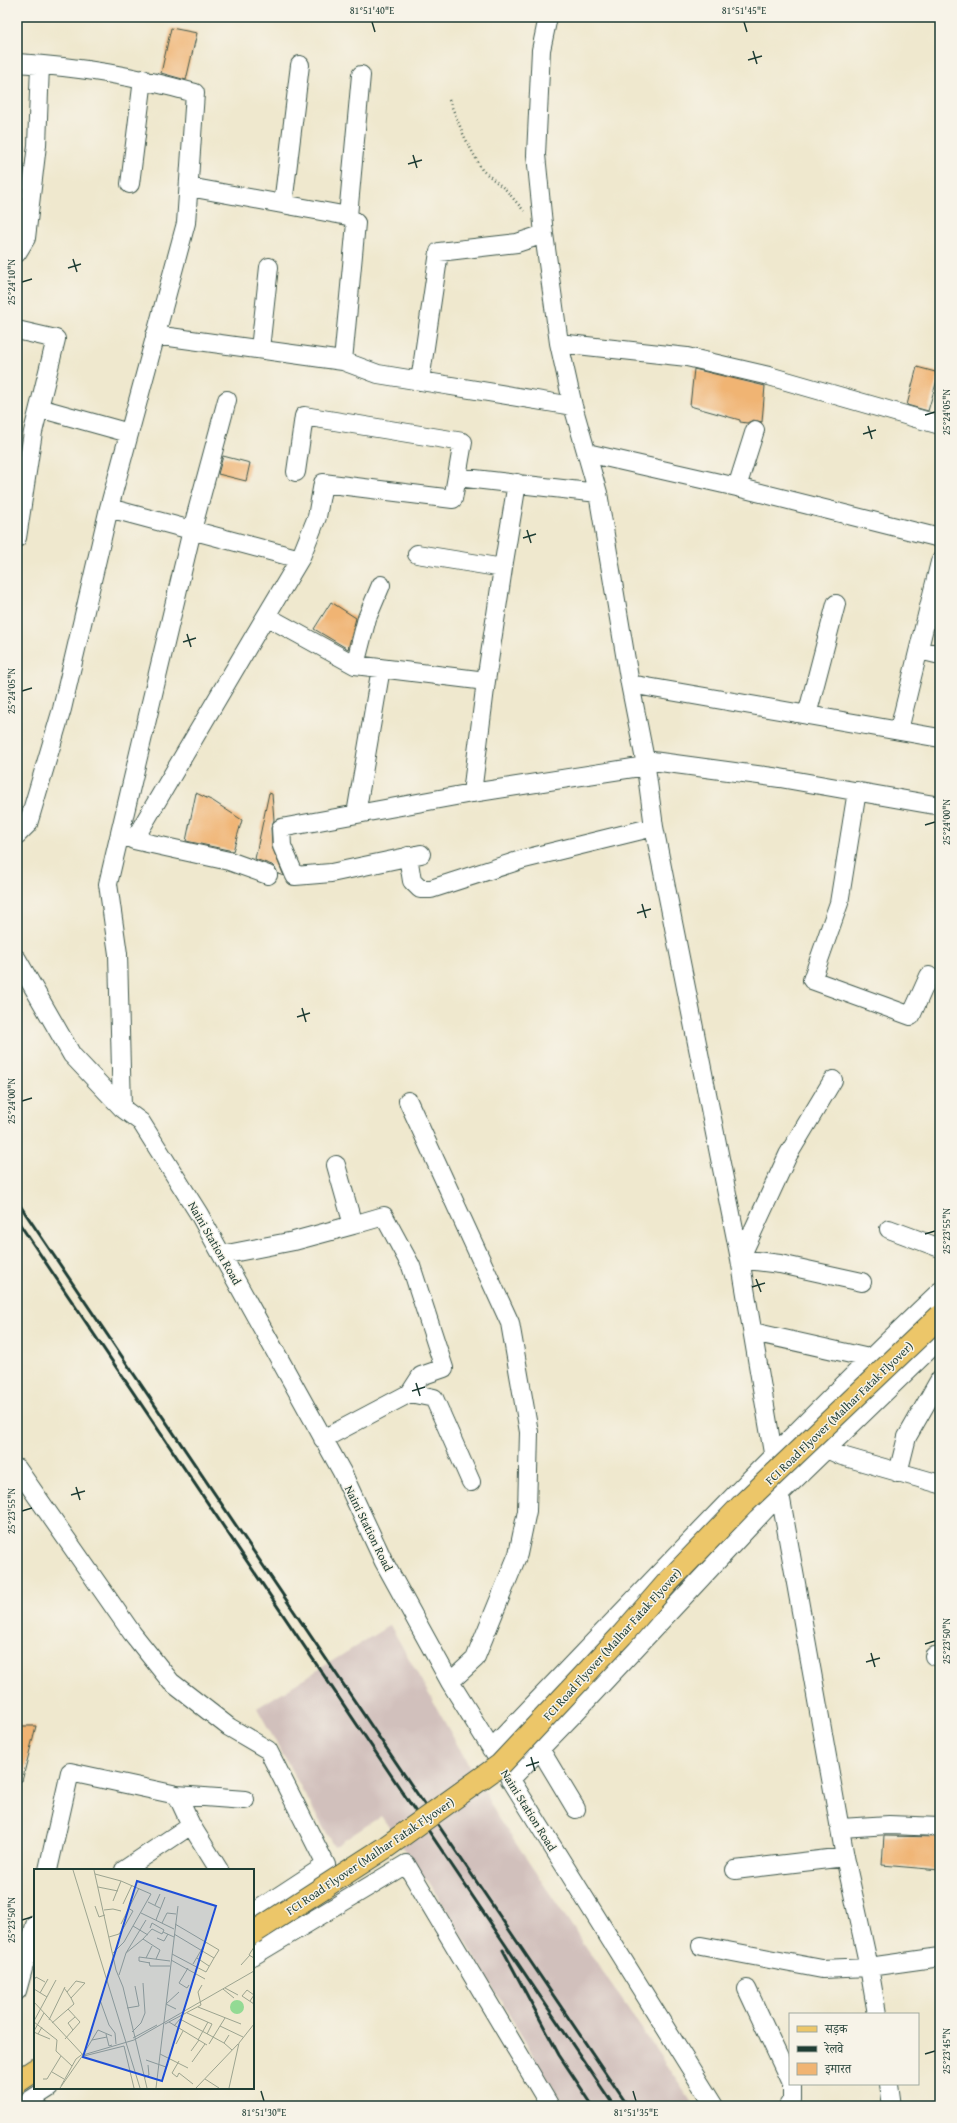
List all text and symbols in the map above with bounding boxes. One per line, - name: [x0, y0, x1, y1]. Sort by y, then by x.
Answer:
- text: 81°51'40"E: [350, 3, 394, 18]
- text: 81°51'45"E: [722, 3, 766, 18]
- text: 25°24'10"N: [4, 259, 19, 305]
- text: 25°24'05"N: [939, 389, 954, 435]
- text: 25°24'05"N: [4, 668, 19, 714]
- text: 25°24'00"N: [939, 799, 954, 845]
- text: 25°24'00"N: [4, 1078, 19, 1124]
- street label: Naini Station Road: [184, 1198, 246, 1288]
- text: 25°23'55"N: [939, 1208, 954, 1254]
- street label: FCI Road Flyover (Malhar Fatak Flyover): [761, 1337, 917, 1488]
- street label: Naini Station Road: [341, 1482, 397, 1574]
- text: 25°23'55"N: [4, 1488, 19, 1534]
- street label: FCI Road Flyover (Malhar Fatak Flyover): [539, 1564, 685, 1724]
- text: 25°23'50"N: [939, 1618, 954, 1664]
- street label: Naini Station Road: [497, 1766, 561, 1855]
- street label: FCI Road Flyover (Malhar Fatak Flyover): [282, 1793, 458, 1919]
- inset map: [34, 1869, 254, 2089]
- text: 25°23'50"N: [4, 1897, 19, 1943]
- legend: [789, 2013, 919, 2085]
- text: सड़क: [824, 2020, 849, 2037]
- text: 25°23'45"N: [939, 2028, 954, 2074]
- text: रेलवे: [823, 2040, 844, 2057]
- text: इमारत: [824, 2060, 852, 2077]
- text: 81°51'30"E: [242, 2105, 286, 2120]
- text: 81°51'35"E: [614, 2105, 658, 2120]

